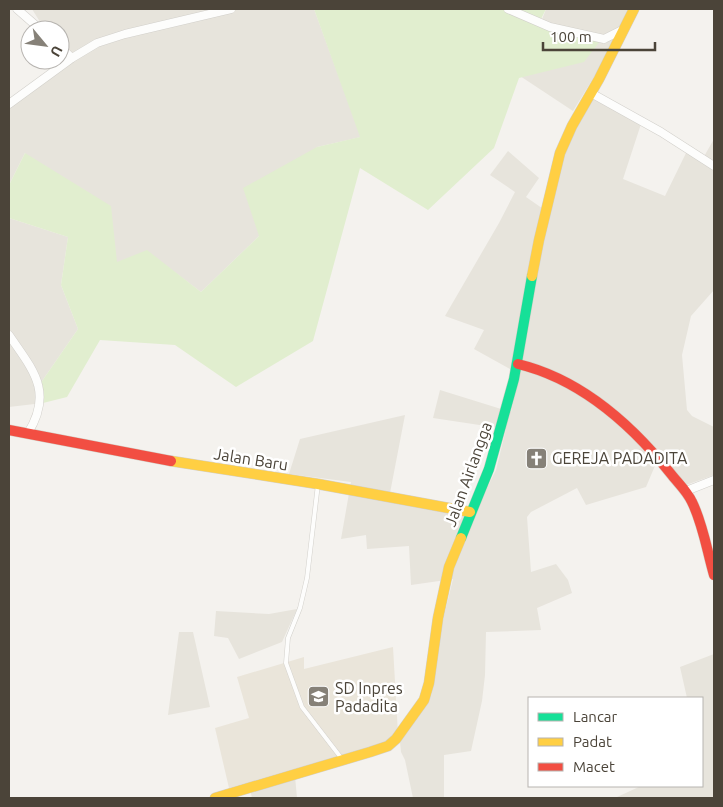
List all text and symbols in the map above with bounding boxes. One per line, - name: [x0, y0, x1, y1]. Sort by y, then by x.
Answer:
- north arrow: [20, 20, 70, 70]
- scale bar: [543, 20, 656, 52]
- text: 100 m: [550, 28, 592, 45]
- text: U: [47, 43, 66, 59]
- street label: Jalan Airlangga: [441, 419, 495, 529]
- street label: Jalan Baru: [213, 444, 289, 474]
- church icon: GEREJA PADADITA: [524, 446, 548, 470]
- place label: GEREJA PADADITA: [552, 449, 688, 467]
- place label: SD Inpres Padadita: [335, 679, 403, 715]
- school or university icon: SD Inpres Padadita: [307, 685, 331, 709]
- legend: [528, 697, 703, 787]
- text: Lancar: [573, 708, 618, 725]
- text: Padat: [573, 733, 612, 750]
- text: Macet: [573, 758, 615, 775]

